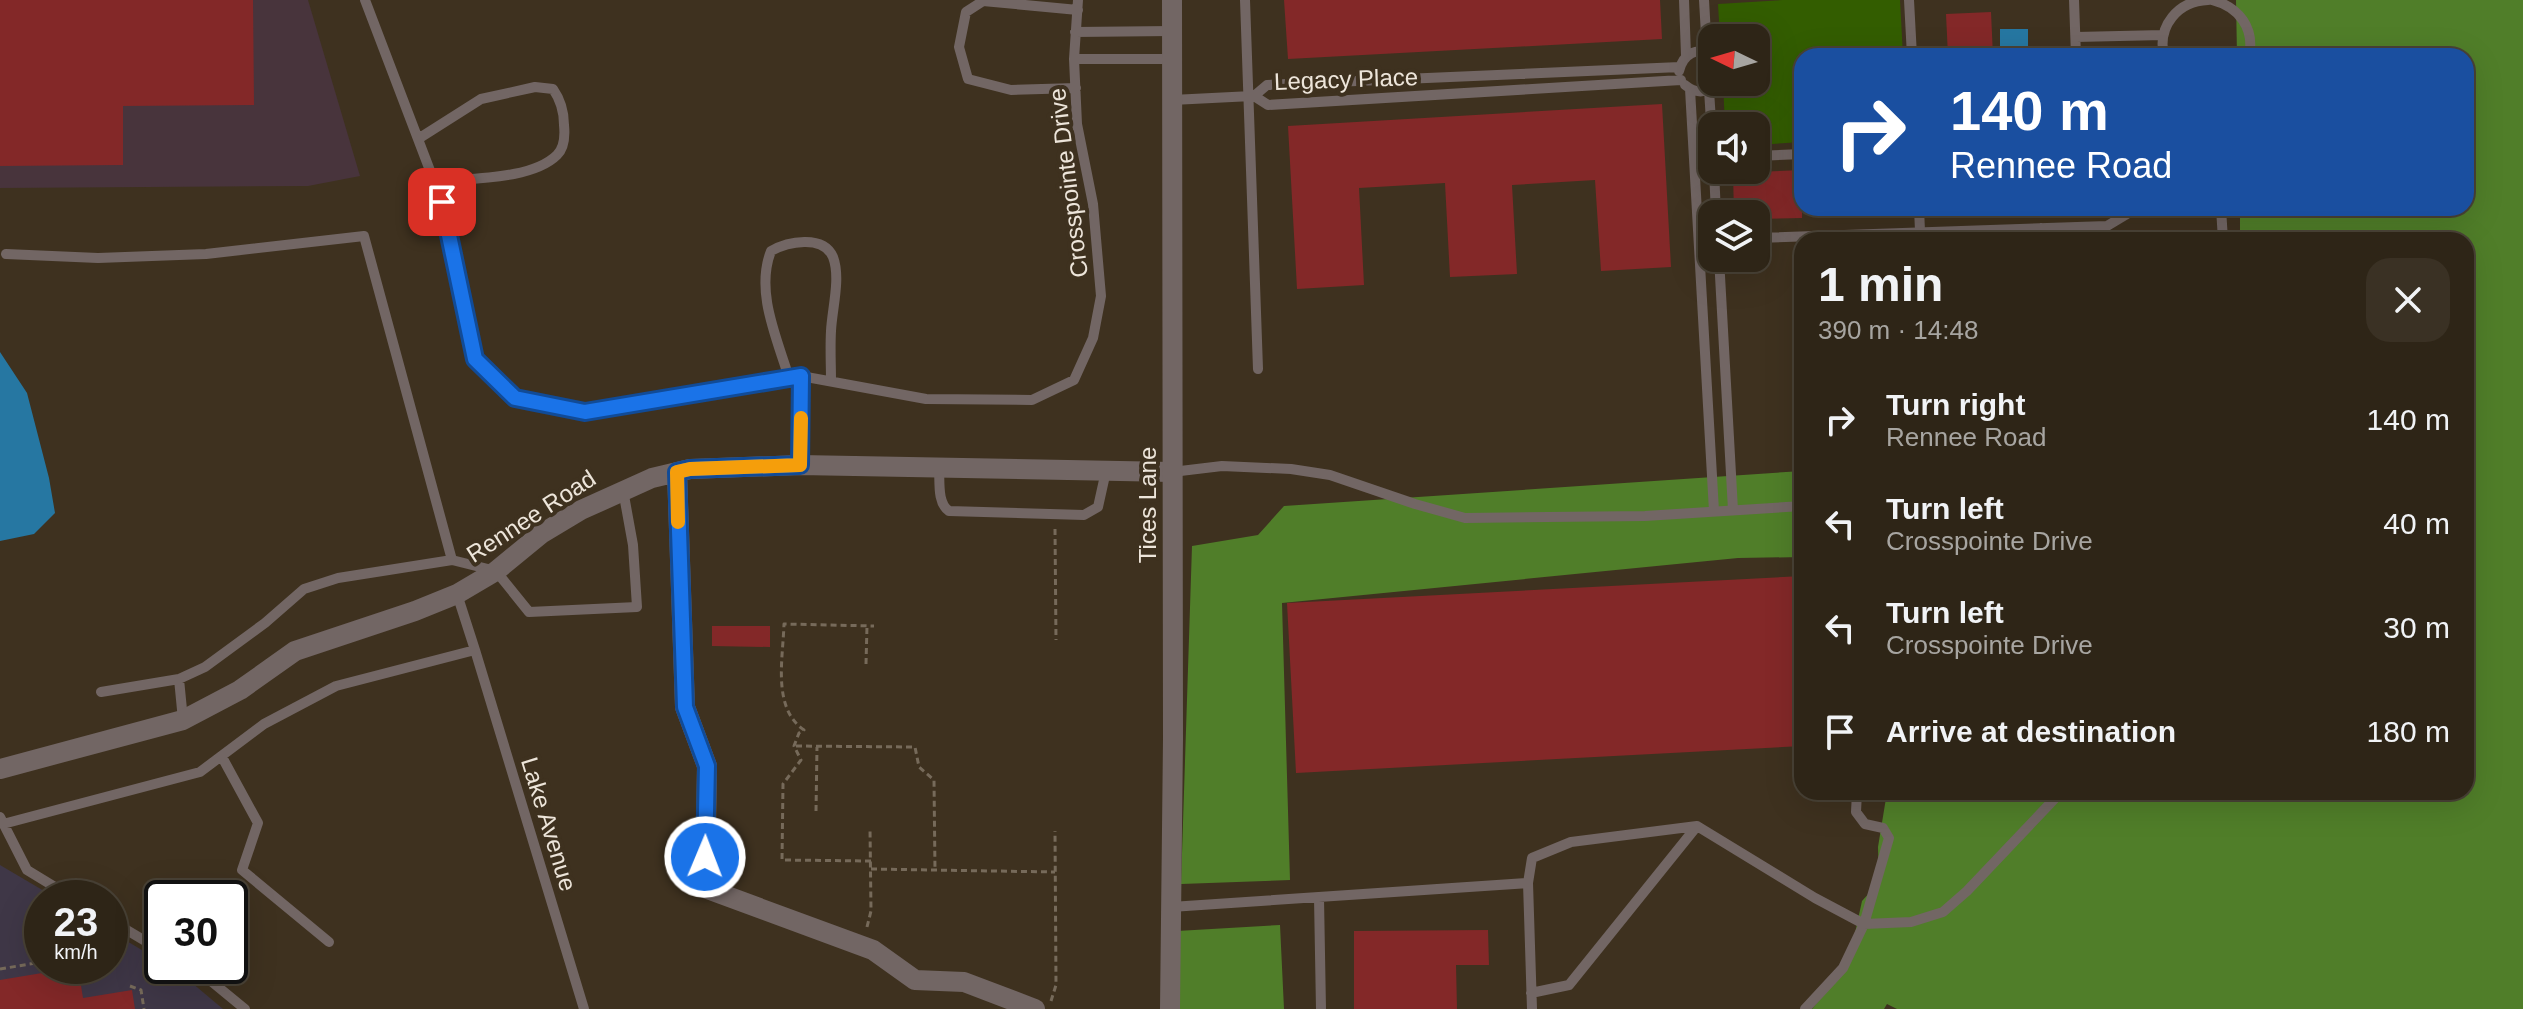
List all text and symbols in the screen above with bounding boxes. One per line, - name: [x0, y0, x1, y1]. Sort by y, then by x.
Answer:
- north arrow: [1698, 24, 1770, 96]
- map controls: [1698, 24, 1770, 272]
- street label: Legacy Place: [1274, 63, 1418, 95]
- text: 140 m: [1950, 79, 2109, 142]
- icon: right: [1818, 80, 1922, 184]
- street label: Crosspointe Drive: [1043, 87, 1093, 279]
- button: sound: [1698, 112, 1770, 184]
- text: Rennee Road: [1950, 145, 2172, 186]
- pin: [408, 168, 476, 236]
- icon: arrive: [420, 180, 464, 224]
- button: layers: [1698, 200, 1770, 272]
- text: 1 min: [1818, 258, 1943, 311]
- button: close: [2366, 258, 2450, 342]
- text: 390 m · 14:48: [1818, 315, 1978, 345]
- text: Turn right: [1886, 388, 2025, 421]
- icon: right: [1818, 398, 1862, 442]
- text: 140 m: [2367, 403, 2450, 436]
- text: Rennee Road: [1886, 422, 2046, 452]
- street label: Tices Lane: [1134, 447, 1161, 563]
- street label: Rennee Road: [462, 464, 600, 568]
- text: Turn left: [1886, 492, 2004, 525]
- icon: left: [1818, 502, 1862, 546]
- text: 40 m: [2383, 507, 2450, 540]
- text: Crosspointe Drive: [1886, 526, 2093, 556]
- text: Turn left: [1886, 596, 2004, 629]
- icon: left: [1818, 606, 1862, 650]
- text: 30 m: [2383, 611, 2450, 644]
- text: Crosspointe Drive: [1886, 630, 2093, 660]
- icon: arrive: [1818, 710, 1862, 754]
- text: Arrive at destination: [1886, 715, 2176, 748]
- text: 180 m: [2367, 715, 2450, 748]
- street label: Lake Avenue: [516, 754, 582, 894]
- position arrow: [663, 815, 747, 899]
- speed limit sign: 30: [144, 880, 248, 984]
- text: 23: [54, 900, 98, 944]
- text: km/h: [54, 941, 98, 963]

